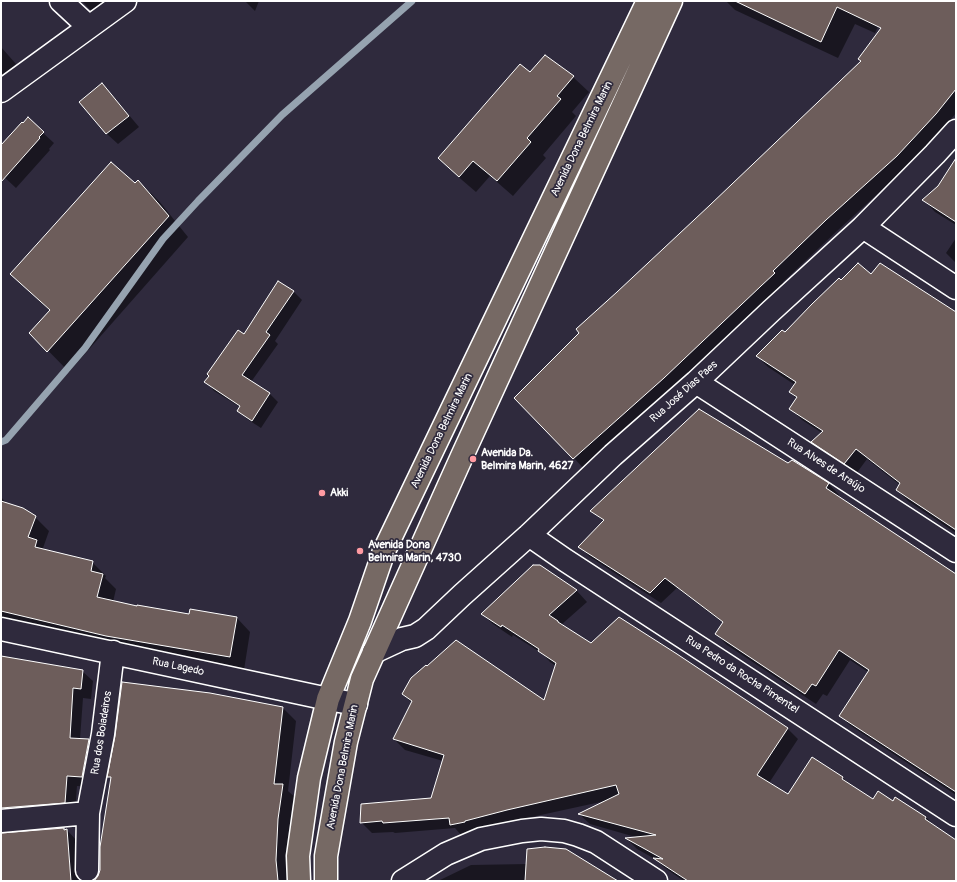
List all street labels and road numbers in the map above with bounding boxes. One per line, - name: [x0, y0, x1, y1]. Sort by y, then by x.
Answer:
- street label: Avenida Dona Belmira Marin: [548, 79, 616, 199]
- street label: Rua José Dias Paes: [648, 358, 720, 426]
- street label: Avenida Dona Belmira Marin: [408, 371, 476, 491]
- street label: Rua Alves de Araújo: [784, 436, 868, 496]
- street label: Rua Pedro da Rocha Pimentel: [683, 633, 801, 717]
- street label: Rua Lagedo: [151, 655, 205, 679]
- street label: Rua dos Boiadeiros: [89, 690, 115, 776]
- street label: Avenida Dona Belmira Marin: [324, 704, 362, 830]

